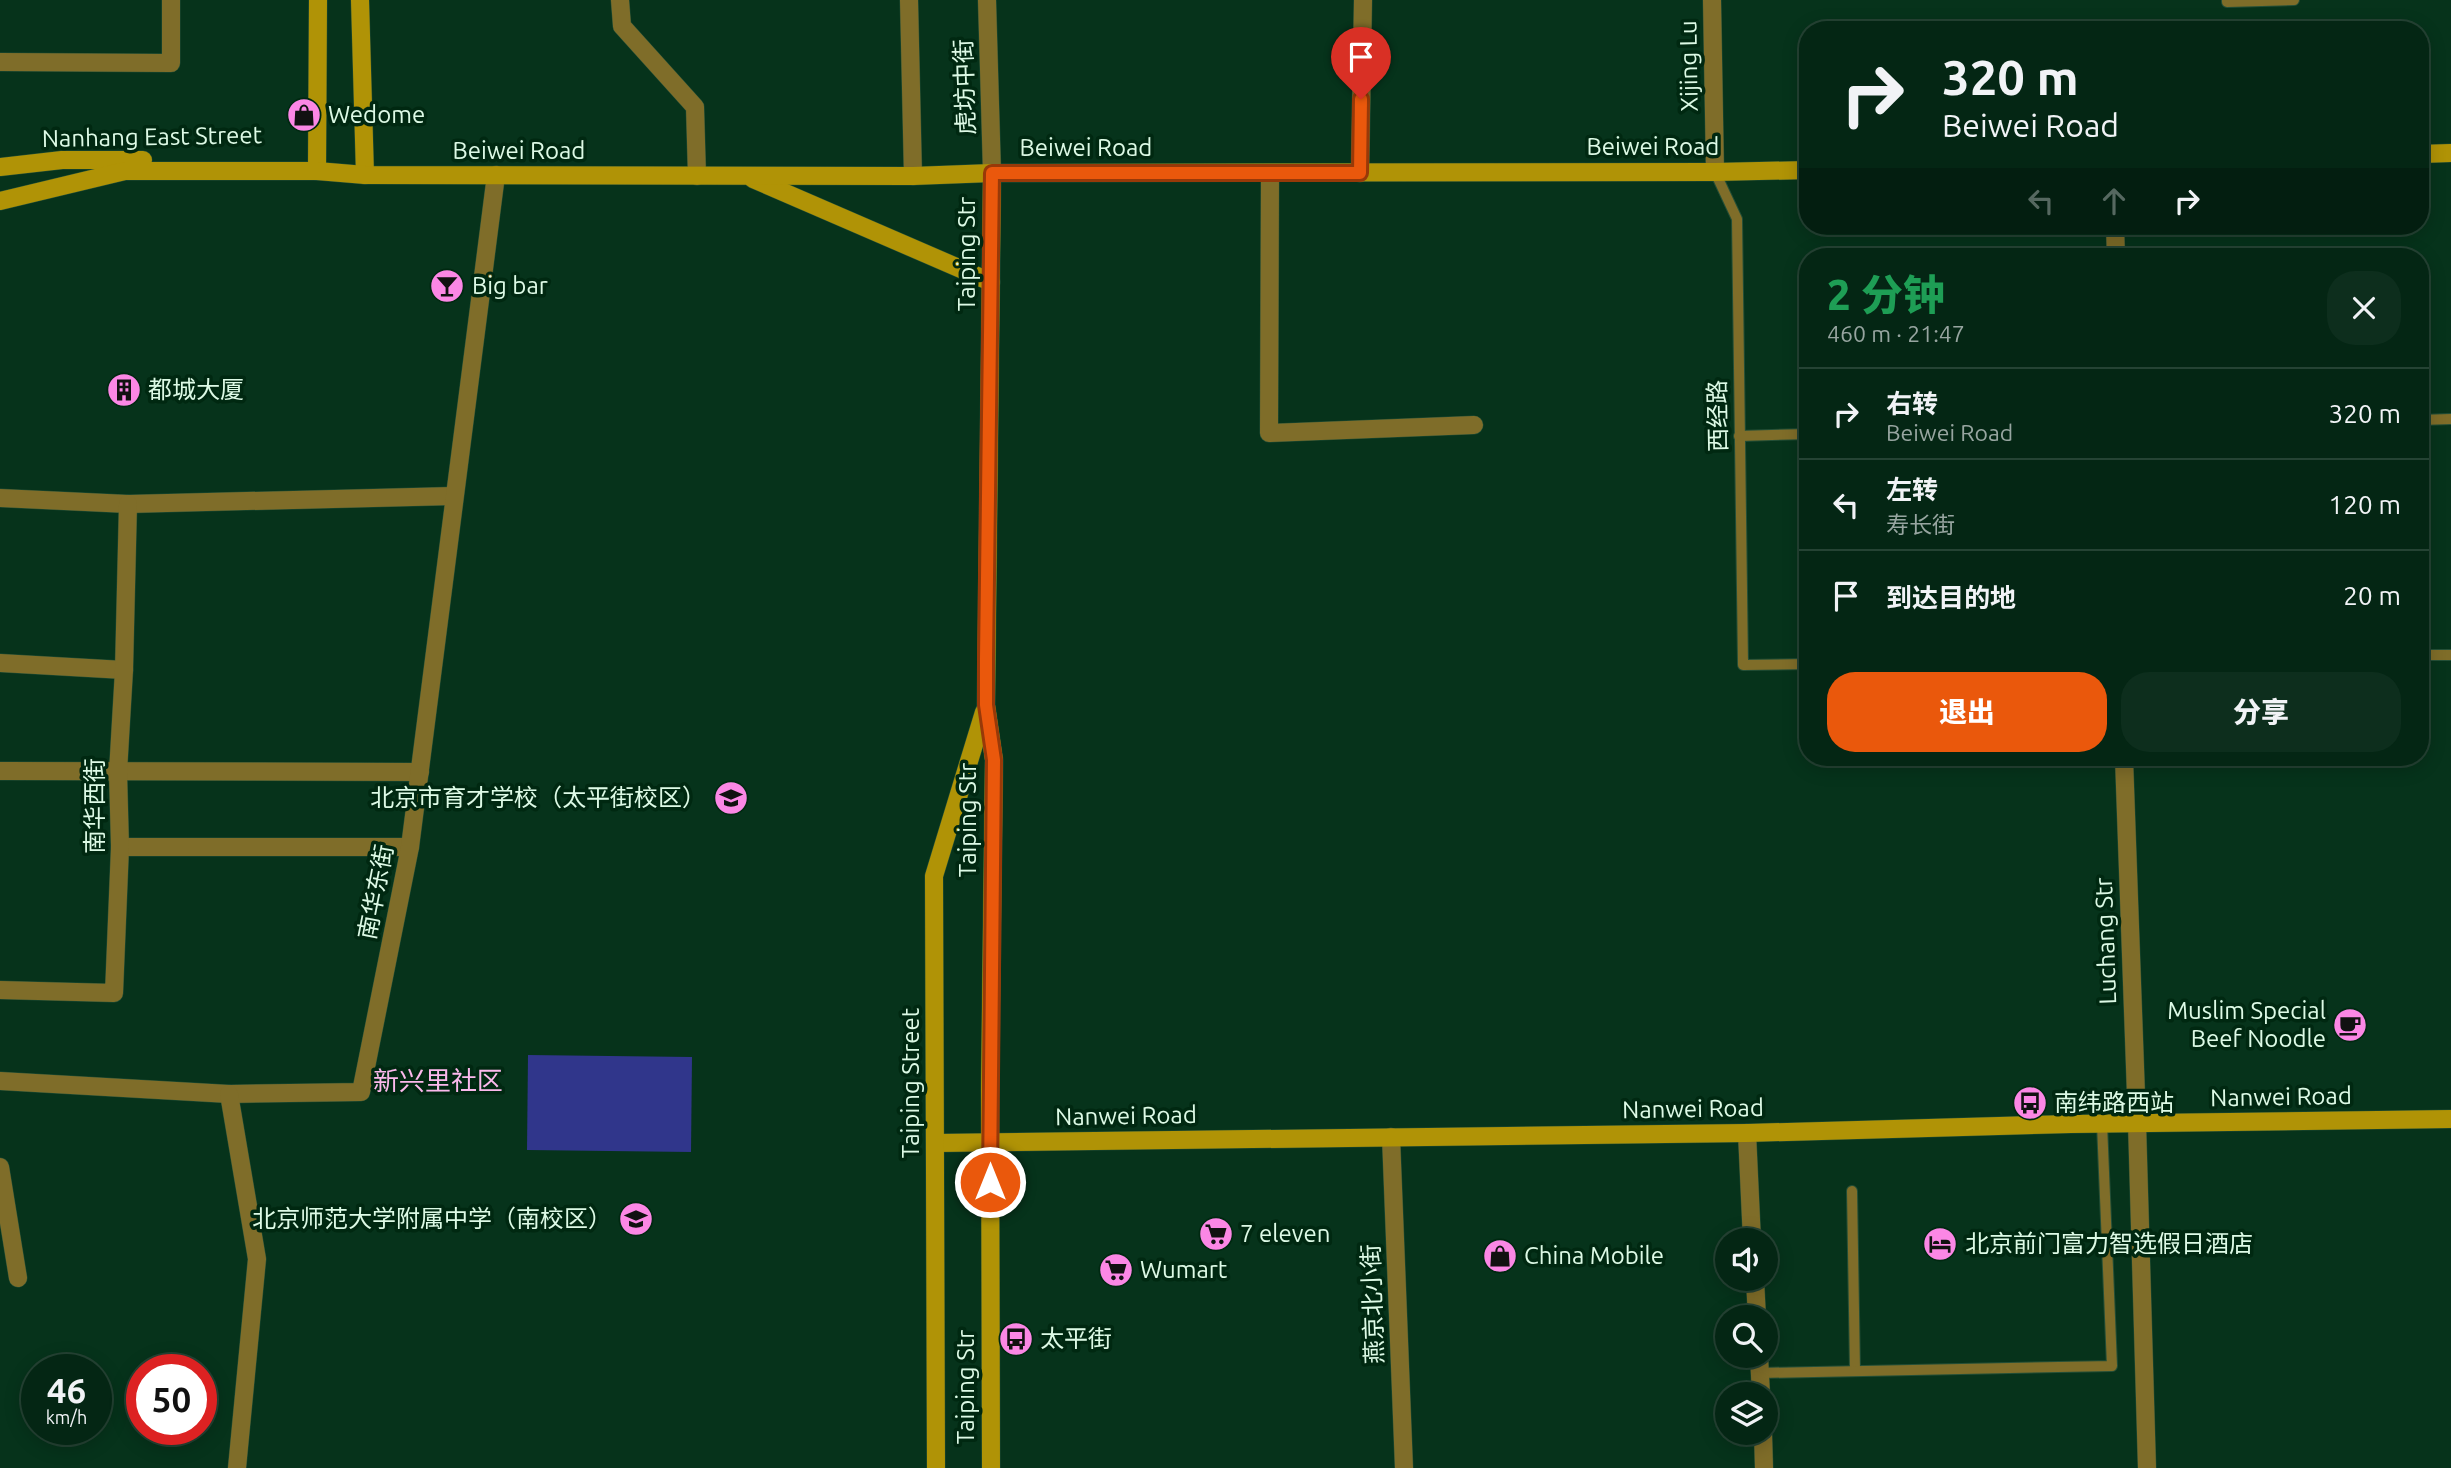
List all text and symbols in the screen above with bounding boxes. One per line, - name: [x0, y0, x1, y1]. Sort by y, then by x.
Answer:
- street label: Xijing Lu: [1674, 20, 1703, 112]
- pin: [1331, 27, 1391, 99]
- icon: arrive: [1342, 38, 1380, 76]
- street label: 虎坊中街: [949, 39, 980, 135]
- icon: right: [1827, 49, 1918, 140]
- text: 320 m: [1942, 49, 2079, 104]
- shop icon: Wedome: [285, 96, 323, 134]
- place label: Wedome: [328, 101, 425, 128]
- text: Beiwei Road: [1942, 107, 2119, 143]
- street label: Nanhang East Street: [42, 121, 263, 152]
- street label: Beiwei Road: [1587, 133, 1719, 160]
- street label: Beiwei Road: [1020, 134, 1152, 161]
- street label: Beiwei Road: [453, 137, 585, 164]
- icon: left: [2022, 182, 2060, 220]
- icon: ahead: [2095, 182, 2133, 220]
- icon: right: [2168, 182, 2206, 220]
- street label: Taiping Str: [953, 197, 980, 311]
- bar icon: Big bar: [428, 267, 466, 305]
- text: 2 分钟: [1827, 271, 1945, 318]
- button: close: [2327, 271, 2401, 345]
- place label: Big bar: [472, 272, 548, 299]
- text: 460 m · 21:47: [1827, 321, 1965, 346]
- building icon: 都城大厦: [105, 371, 143, 409]
- place label: 都城大厦: [148, 376, 244, 403]
- street label: 西经路: [1703, 380, 1732, 452]
- text: 右转: [1886, 389, 1938, 418]
- icon: right: [1827, 395, 1865, 433]
- text: 320 m: [2329, 399, 2401, 428]
- text: Beiwei Road: [1886, 420, 2013, 445]
- text: 左转: [1886, 475, 1938, 504]
- icon: left: [1827, 486, 1865, 524]
- text: 120 m: [2329, 490, 2401, 519]
- text: 寿长街: [1886, 512, 1955, 537]
- icon: arrive: [1827, 577, 1865, 615]
- text: 20 m: [2343, 581, 2401, 610]
- text: 到达目的地: [1886, 583, 2016, 612]
- button: 退出: [1827, 672, 2107, 752]
- button: 分享: [2121, 672, 2401, 752]
- street label: 南华西街: [81, 758, 108, 854]
- street label: Taiping Str: [954, 763, 981, 877]
- school or university icon: 北京市育才学校（太平街校区）: [712, 779, 750, 817]
- place label: 北京市育才学校（太平街校区）: [370, 784, 706, 811]
- street label: 南华东街: [353, 842, 398, 942]
- street label: Luchang Str: [2090, 877, 2121, 1005]
- place label: Muslim Special Beef Noodle: [2167, 997, 2326, 1052]
- cafe icon: Muslim Special Beef Noodle: [2331, 1006, 2369, 1044]
- street label: Taiping Street: [897, 1007, 924, 1158]
- district label: 新兴里社区: [373, 1066, 503, 1095]
- street label: Nanwei Road: [2210, 1082, 2352, 1111]
- bus stop icon: 南纬路西站: [2011, 1084, 2049, 1122]
- place label: 南纬路西站: [2054, 1089, 2174, 1116]
- street label: Nanwei Road: [1622, 1094, 1764, 1123]
- street label: Nanwei Road: [1055, 1101, 1197, 1130]
- position arrow: [953, 1145, 1027, 1219]
- school or university icon: 北京师范大学附属中学（南校区）: [617, 1200, 655, 1238]
- place label: 北京师范大学附属中学（南校区）: [252, 1205, 612, 1232]
- supermarket icon: 7 eleven: [1197, 1215, 1235, 1253]
- place label: 7 eleven: [1240, 1220, 1330, 1247]
- hotel icon: 北京前门富力智选假日酒店: [1921, 1225, 1959, 1263]
- map controls: [1715, 1228, 1778, 1445]
- button: sound: [1715, 1228, 1778, 1291]
- place label: 北京前门富力智选假日酒店: [1965, 1230, 2253, 1257]
- shop icon: China Mobile: [1481, 1237, 1519, 1275]
- place label: China Mobile: [1524, 1242, 1664, 1269]
- street label: 燕京北小街: [1357, 1244, 1388, 1364]
- supermarket icon: Wumart: [1097, 1251, 1135, 1289]
- place label: Wumart: [1140, 1256, 1228, 1283]
- button: search: [1715, 1305, 1778, 1368]
- bus stop icon: 太平街: [997, 1320, 1035, 1358]
- place label: 太平街: [1040, 1325, 1112, 1352]
- street label: Taiping Str: [952, 1330, 979, 1444]
- speed limit sign: 50: [126, 1354, 217, 1445]
- text: 46: [47, 1370, 86, 1410]
- button: layers: [1715, 1382, 1778, 1445]
- text: km/h: [46, 1407, 87, 1427]

